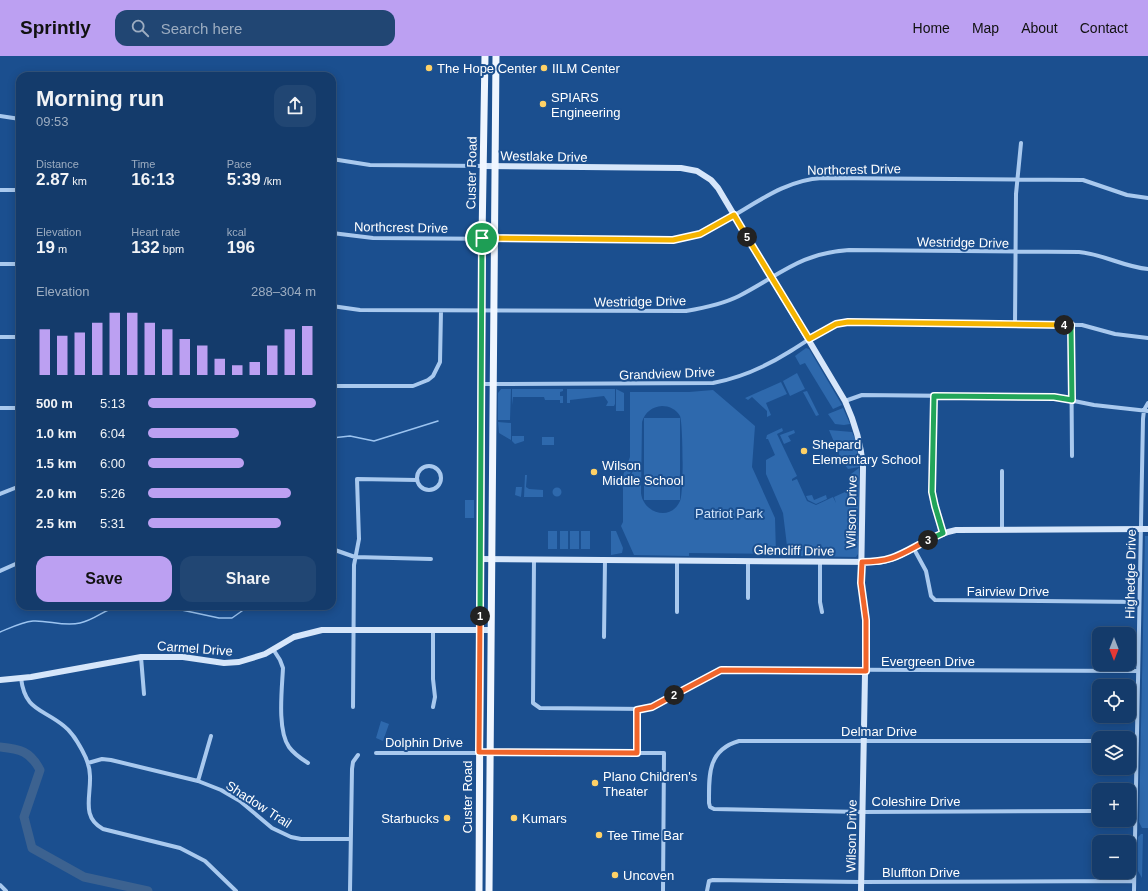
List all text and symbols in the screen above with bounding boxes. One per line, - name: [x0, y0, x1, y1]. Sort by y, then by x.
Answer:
- search box: [115, 10, 395, 46]
- text: Sprintly: [20, 17, 91, 38]
- icon: search: [129, 17, 151, 39]
- text: Search here: [161, 20, 242, 37]
- text: Home: [913, 20, 950, 36]
- text: Map: [972, 20, 999, 36]
- text: About: [1021, 20, 1058, 36]
- text: Contact: [1080, 20, 1128, 36]
- place label: The Hope Center: [437, 61, 537, 76]
- place label: IILM Center: [552, 61, 621, 76]
- marker: The Hope Center: [424, 63, 434, 73]
- marker: IILM Center: [539, 63, 549, 73]
- button: share: [274, 85, 316, 127]
- text: Morning run: [36, 86, 164, 111]
- place label: SPIARS Engineering: [551, 90, 620, 120]
- marker: SPIARS Engineering: [538, 99, 548, 109]
- text: 09:53: [36, 114, 69, 129]
- street label: Custer Road: [463, 136, 480, 210]
- street label: Westlake Drive: [500, 148, 588, 165]
- text: Distance: [36, 158, 79, 170]
- text: Time: [131, 158, 155, 170]
- text: Pace: [227, 158, 252, 170]
- street label: Northcrest Drive: [807, 161, 901, 178]
- text: 2.87: [36, 170, 69, 189]
- text: 16:13: [131, 170, 175, 189]
- text: 5:39: [227, 170, 261, 189]
- text: km: [69, 175, 87, 187]
- text: /km: [261, 175, 281, 187]
- street label: Northcrest Drive: [354, 219, 448, 236]
- pin: [465, 221, 499, 255]
- text: Elevation: [36, 226, 81, 238]
- text: Heart rate: [131, 226, 180, 238]
- text: kcal: [227, 226, 246, 238]
- icon: arrive: [471, 227, 493, 249]
- pin: 5: [737, 227, 757, 247]
- text: 5: [744, 231, 750, 243]
- street label: Westridge Drive: [917, 234, 1009, 251]
- text: 19: [36, 238, 55, 257]
- text: 132: [131, 238, 160, 257]
- text: 196: [227, 238, 255, 257]
- text: m: [55, 243, 67, 255]
- text: bpm: [160, 243, 184, 255]
- text: Elevation: [36, 284, 89, 299]
- text: 288–304 m: [251, 284, 316, 299]
- street label: Westridge Drive: [594, 293, 686, 310]
- pin: 4: [1054, 315, 1074, 335]
- text: 4: [1061, 319, 1067, 331]
- street label: Grandview Drive: [619, 364, 715, 383]
- text: 500 m: [36, 396, 73, 411]
- text: 5:13: [100, 396, 125, 411]
- text: 1.0 km: [36, 426, 76, 441]
- text: 6:04: [100, 426, 125, 441]
- place label: Shepard Elementary School: [812, 437, 921, 467]
- marker: Shepard Elementary School: [799, 446, 809, 456]
- text: 1.5 km: [36, 456, 76, 471]
- text: 6:00: [100, 456, 125, 471]
- place label: Wilson Middle School: [602, 458, 684, 488]
- marker: Wilson Middle School: [589, 467, 599, 477]
- street label: Wilson Drive: [843, 475, 860, 549]
- text: 2.0 km: [36, 486, 76, 501]
- text: 5:26: [100, 486, 125, 501]
- park label: Patriot Park: [695, 506, 763, 521]
- text: 2.5 km: [36, 516, 76, 531]
- text: 5:31: [100, 516, 125, 531]
- street label: Highedge Drive: [1122, 529, 1139, 619]
- pin: 3: [918, 530, 938, 550]
- text: 3: [925, 534, 931, 546]
- street label: Glencliff Drive: [754, 542, 834, 559]
- button: Save: [36, 556, 172, 602]
- button: Share: [180, 556, 316, 602]
- street label: Fairview Drive: [967, 584, 1049, 599]
- pin: 1: [470, 606, 490, 626]
- text: 1: [477, 610, 483, 622]
- north arrow: [1092, 627, 1136, 671]
- map controls: [1092, 627, 1136, 879]
- street label: Carmel Drive: [157, 638, 233, 659]
- street label: Evergreen Drive: [881, 654, 975, 669]
- button: locate: [1092, 679, 1136, 723]
- pin: 2: [664, 685, 684, 705]
- text: 2: [671, 689, 677, 701]
- street label: Delmar Drive: [841, 724, 917, 739]
- button: layers: [1092, 731, 1136, 775]
- street label: Dolphin Drive: [385, 735, 463, 750]
- street label: Custer Road: [460, 761, 475, 833]
- place label: Plano Children's Theater: [603, 769, 698, 799]
- street label: Shadow Trail: [223, 778, 294, 831]
- marker: Plano Children's Theater: [590, 778, 600, 788]
- button: +: [1092, 783, 1136, 827]
- street label: Coleshire Drive: [872, 794, 960, 809]
- street label: Wilson Drive: [843, 799, 860, 873]
- place label: Starbucks: [381, 811, 439, 826]
- place label: Kumars: [522, 811, 567, 826]
- marker: Starbucks: [442, 813, 452, 823]
- marker: Kumars: [509, 813, 519, 823]
- place label: Tee Time Bar: [607, 828, 684, 843]
- marker: Tee Time Bar: [594, 830, 604, 840]
- button: −: [1092, 835, 1136, 879]
- street label: Bluffton Drive: [882, 865, 960, 880]
- place label: Uncoven: [623, 868, 674, 883]
- marker: Uncoven: [610, 870, 620, 880]

